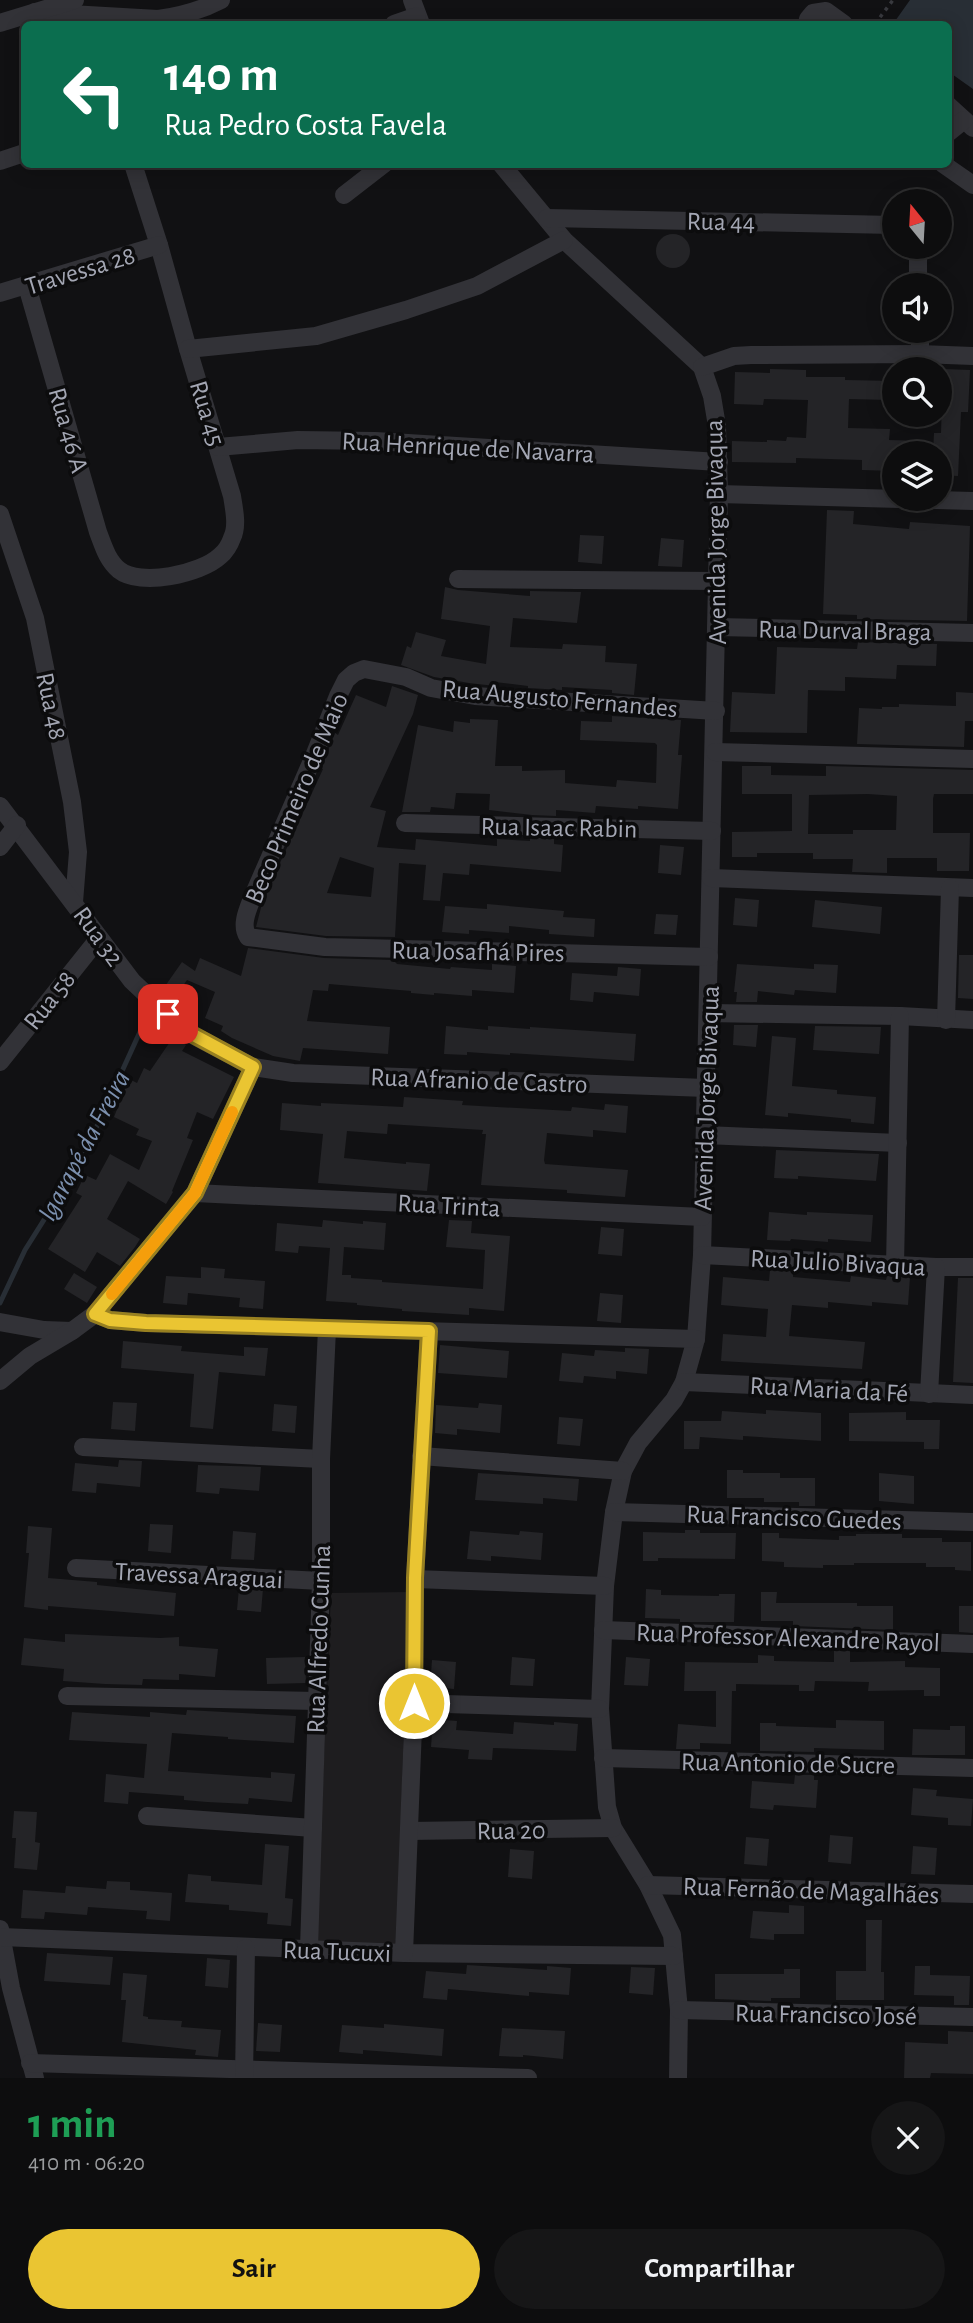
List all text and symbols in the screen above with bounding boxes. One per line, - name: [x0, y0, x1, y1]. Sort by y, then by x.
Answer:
- icon: left: [49, 49, 140, 140]
- text: 140 m: [164, 51, 279, 100]
- text: Rua Pedro Costa Favela: [164, 109, 447, 141]
- north arrow: [882, 189, 952, 259]
- map controls: [882, 189, 952, 511]
- street label: Rua 44: [687, 208, 755, 236]
- street label: Travessa 28: [22, 242, 138, 300]
- button: sound: [882, 273, 952, 343]
- button: search: [882, 357, 952, 427]
- street label: Rua 45: [185, 378, 229, 449]
- street label: Rua 46 A: [43, 385, 93, 476]
- street label: Avenida Jorge Bivaqua: [701, 419, 731, 645]
- street label: Rua Henrique de Navarra: [341, 428, 595, 468]
- button: layers: [882, 441, 952, 511]
- street label: Rua Durval Braga: [758, 616, 932, 646]
- street label: Rua 48: [31, 670, 71, 742]
- street label: Rua Augusto Fernandes: [441, 676, 679, 722]
- street label: Beco Primeiro de Maio: [241, 689, 353, 908]
- street label: Rua Isaac Rabin: [480, 814, 638, 842]
- street label: Rua 32: [68, 902, 128, 971]
- street label: Rua Josafhá Pires: [391, 937, 565, 967]
- street label: Rua 58: [19, 966, 81, 1035]
- pin: [138, 984, 198, 1044]
- street label: Avenida Jorge Bivaqua: [690, 985, 724, 1211]
- icon: arrive: [149, 995, 187, 1033]
- street label: Rua Afranio de Castro: [370, 1064, 588, 1098]
- water label: Igarapé da Freira: [33, 1066, 136, 1226]
- street label: Rua Trinta: [397, 1190, 501, 1222]
- street label: Rua Julio Bivaqua: [750, 1245, 926, 1281]
- street label: Rua Maria da Fé: [749, 1373, 909, 1407]
- street label: Rua Francisco Guedes: [686, 1501, 902, 1535]
- street label: Rua Alfredo Cunha: [303, 1544, 335, 1734]
- street label: Travessa Araguai: [114, 1559, 284, 1593]
- street label: Rua Professor Alexandre Rayol: [636, 1620, 940, 1656]
- position arrow: [377, 1666, 451, 1740]
- street label: Rua Antonio de Sucre: [681, 1749, 895, 1779]
- street label: Rua 20: [476, 1817, 546, 1845]
- street label: Rua Fernão de Magalhães: [682, 1874, 940, 1908]
- street label: Rua Tucuxi: [282, 1937, 392, 1967]
- street label: Rua Francisco José: [735, 2000, 917, 2030]
- button: close: [871, 2101, 945, 2175]
- text: 1 min: [28, 2103, 117, 2145]
- text: 410 m · 06:20: [28, 2152, 145, 2175]
- button: Sair: [28, 2229, 480, 2309]
- button: Compartilhar: [494, 2229, 945, 2309]

